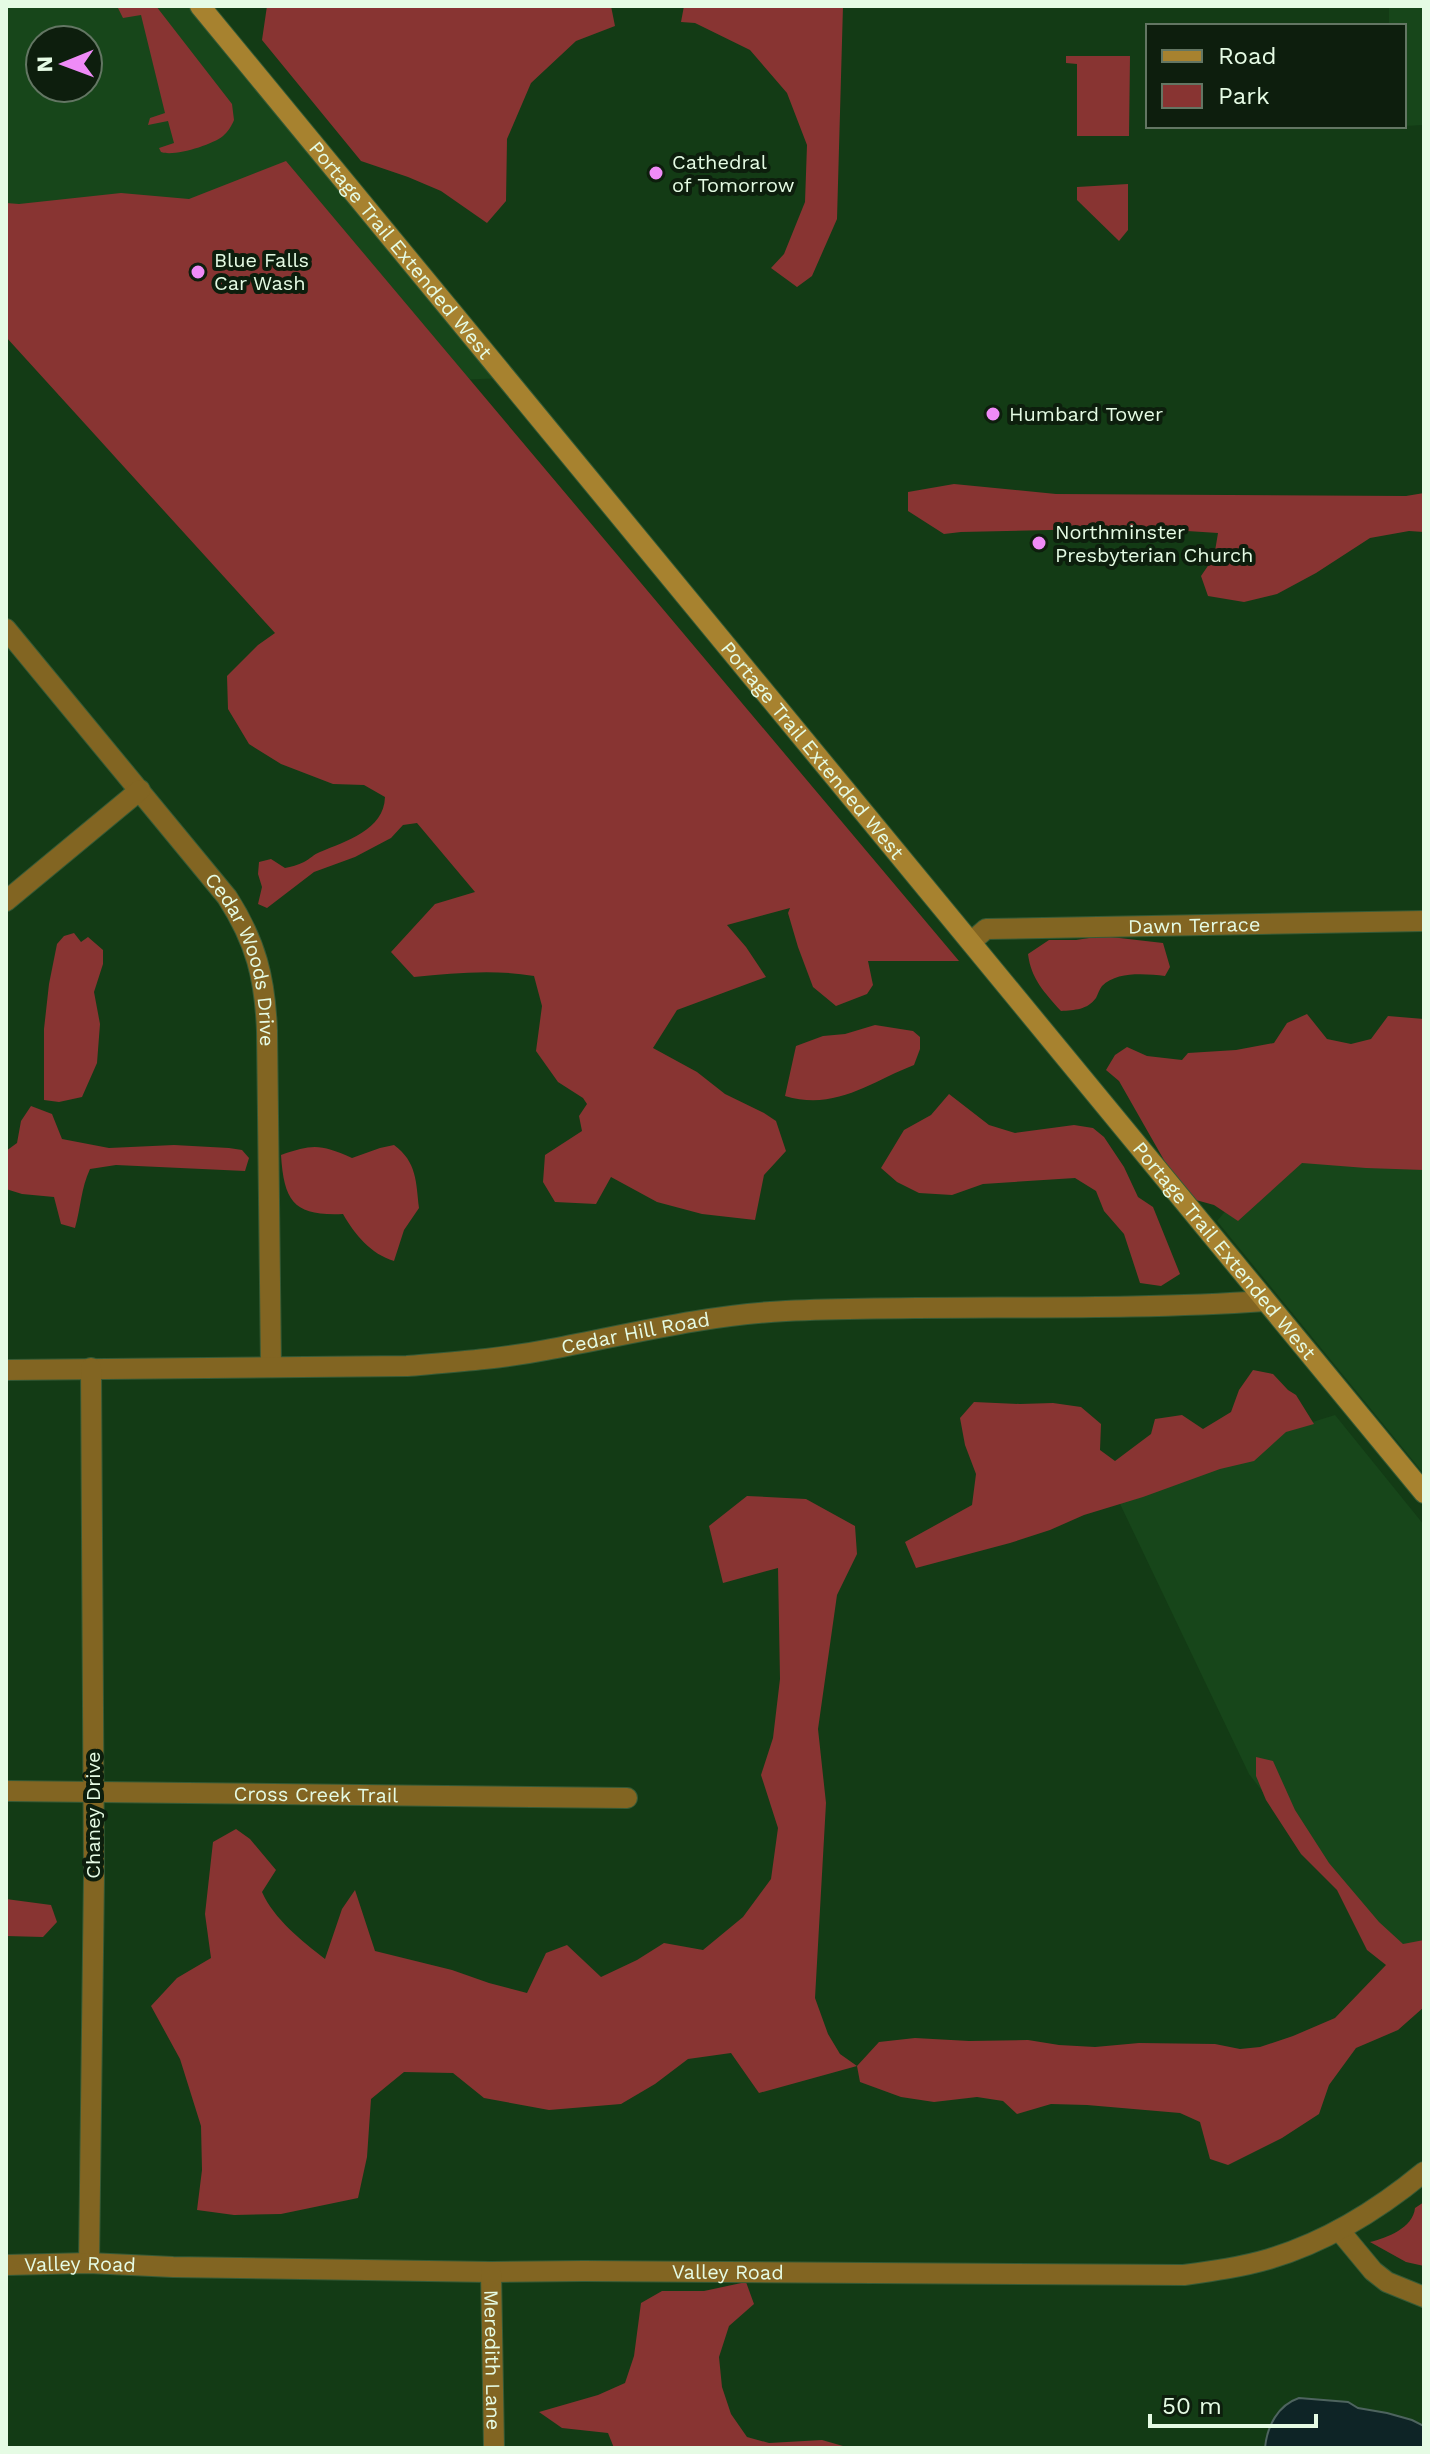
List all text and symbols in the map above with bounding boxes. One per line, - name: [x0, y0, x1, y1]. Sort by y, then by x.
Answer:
- north arrow: [24, 24, 104, 104]
- legend: [1146, 24, 1406, 128]
- text: Road: [1218, 42, 1277, 70]
- text: N: [32, 56, 57, 73]
- text: Park: [1218, 82, 1270, 110]
- street label: Portage Trail Extended West: [304, 136, 498, 364]
- place label: Cathedral of Tomorrow: [672, 150, 795, 197]
- marker: Cathedral of Tomorrow: [647, 164, 665, 182]
- place label: Blue Falls Car Wash: [214, 248, 309, 295]
- marker: Blue Falls Car Wash: [189, 263, 207, 281]
- place label: Humbard Tower: [1009, 402, 1163, 426]
- marker: Humbard Tower: [984, 405, 1002, 423]
- place label: Northminster Presbyterian Church: [1055, 520, 1253, 567]
- marker: Northminster Presbyterian Church: [1030, 534, 1048, 552]
- street label: Portage Trail Extended West: [716, 636, 910, 865]
- street label: Cedar Woods Drive: [200, 868, 279, 1047]
- street label: Dawn Terrace: [1128, 912, 1261, 938]
- street label: Portage Trail Extended West: [1128, 1137, 1322, 1365]
- street label: Cedar Hill Road: [559, 1307, 711, 1359]
- street label: Chaney Drive: [81, 1751, 105, 1879]
- street label: Cross Creek Trail: [233, 1782, 398, 1807]
- street label: Valley Road: [24, 2251, 136, 2277]
- street label: Valley Road: [672, 2260, 784, 2284]
- street label: Meredith Lane: [479, 2290, 506, 2430]
- scale bar: [1150, 2378, 1316, 2428]
- text: 50 m: [1162, 2392, 1222, 2420]

